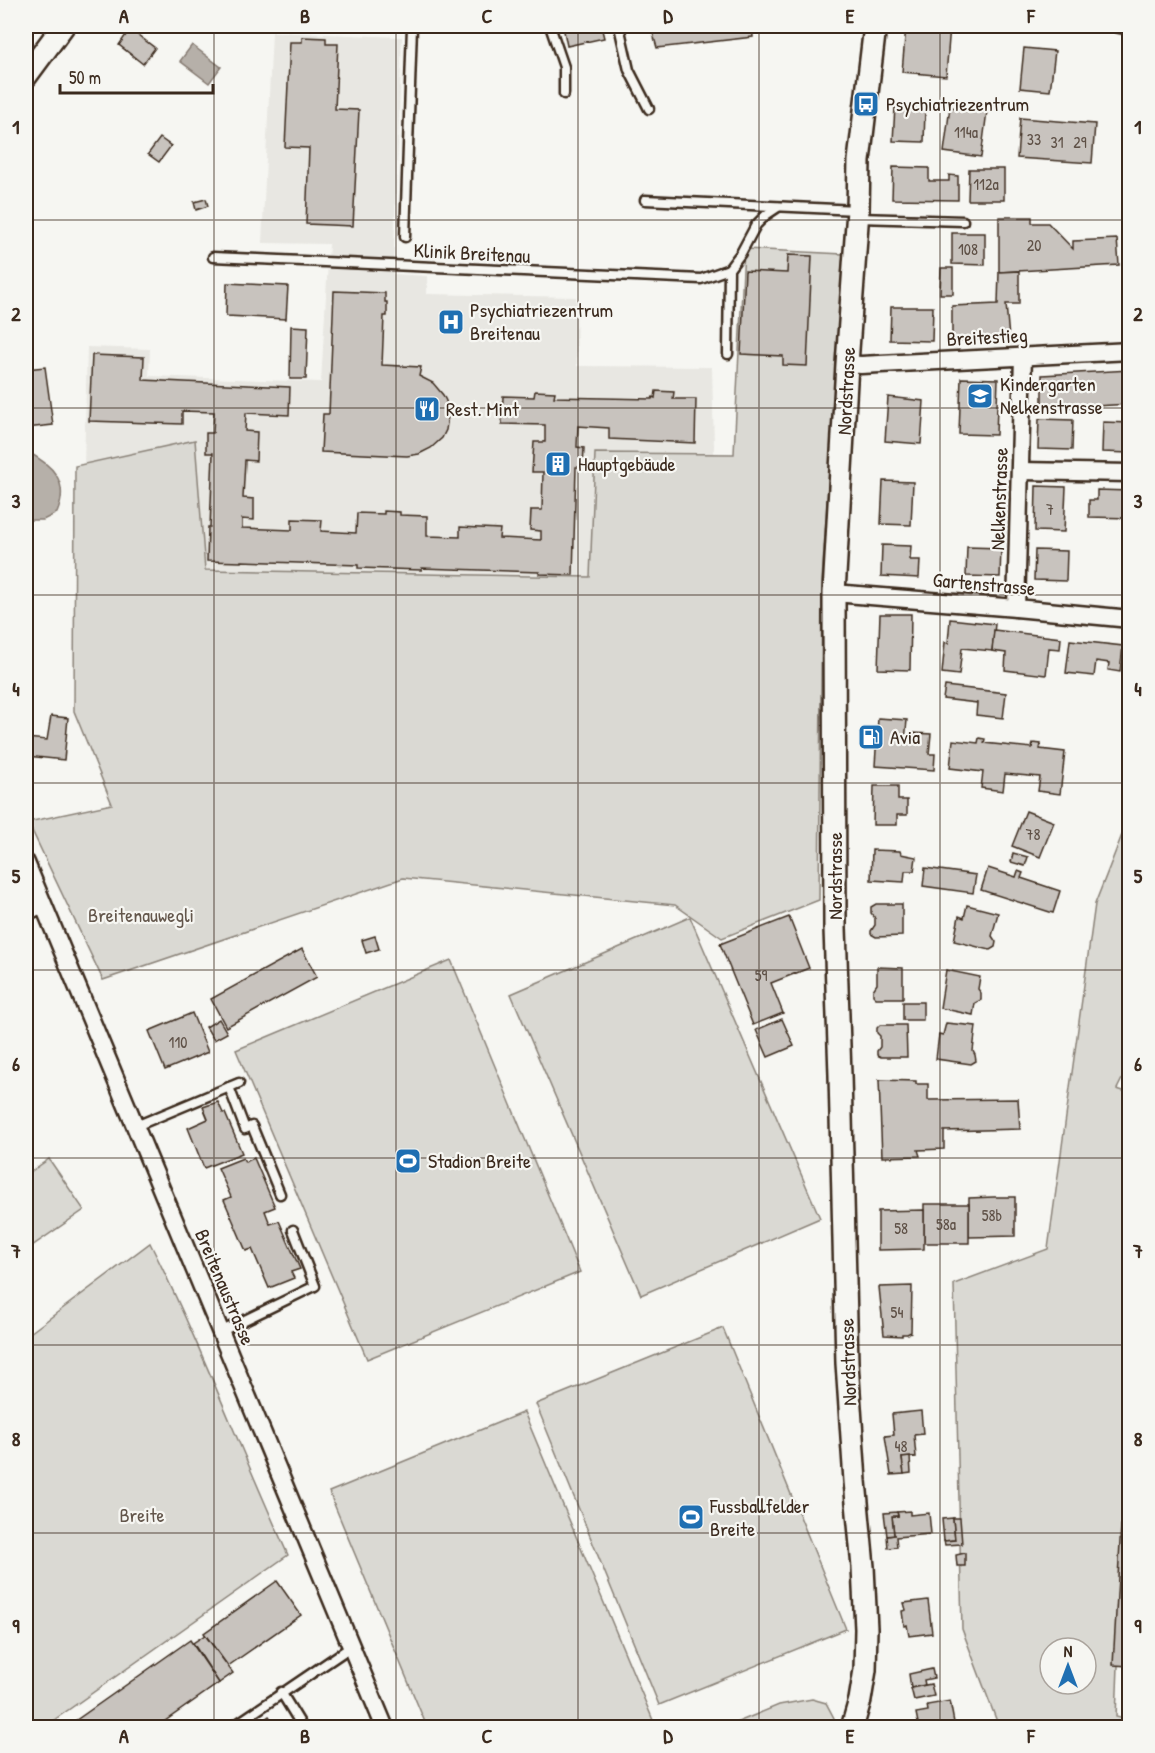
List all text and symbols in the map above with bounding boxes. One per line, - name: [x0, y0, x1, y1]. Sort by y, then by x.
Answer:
- text: A: [119, 2, 129, 29]
- text: B: [300, 2, 310, 29]
- text: C: [482, 2, 493, 29]
- text: D: [663, 2, 673, 29]
- text: E: [846, 2, 855, 29]
- text: F: [1026, 2, 1036, 29]
- scale bar: [60, 57, 213, 95]
- text: 50 m: [69, 65, 101, 90]
- bus stop icon: Psychiatriezentrum: [851, 89, 881, 119]
- place label: Psychiatriezentrum: [886, 90, 1029, 117]
- text: 1: [12, 113, 20, 140]
- text: 1: [1134, 113, 1142, 140]
- house number: 114a: [954, 121, 978, 143]
- house number: 33: [1027, 128, 1041, 150]
- house number: 31: [1051, 131, 1064, 153]
- house number: 29: [1073, 131, 1087, 153]
- house number: 112a: [973, 173, 999, 195]
- house number: 20: [1027, 234, 1041, 256]
- street label: Klinik Breitenau: [413, 236, 531, 269]
- house number: 108: [958, 238, 978, 260]
- place label: Psychiatriezentrum Breitenau: [470, 296, 613, 346]
- text: 2: [11, 300, 21, 327]
- text: 2: [1133, 300, 1143, 327]
- hospital icon: Psychiatriezentrum Breitenau: [436, 307, 466, 337]
- street label: Breitestieg: [946, 321, 1028, 352]
- street label: Nordstrasse: [830, 346, 861, 435]
- place label: Kindergarten Nelkenstrasse: [1000, 370, 1103, 420]
- school or university icon: Kindergarten Nelkenstrasse: [965, 381, 995, 411]
- restaurant icon: Rest. Mint: [412, 394, 442, 424]
- place label: Rest. Mint: [446, 395, 520, 422]
- street label: Nelkenstrasse: [983, 447, 1014, 551]
- building icon: Hauptgebäude: [543, 449, 573, 479]
- place label: Hauptgebäude: [578, 450, 675, 477]
- text: 3: [12, 487, 21, 514]
- text: 3: [1134, 487, 1143, 514]
- house number: 7: [1046, 498, 1054, 520]
- street label: Gartenstrasse: [932, 566, 1036, 601]
- text: 4: [12, 675, 20, 702]
- text: 4: [1134, 675, 1142, 702]
- fuel station icon: Avia: [856, 722, 886, 752]
- place label: Avia: [890, 723, 920, 750]
- house number: 78: [1026, 823, 1040, 845]
- street label: Nordstrasse: [821, 832, 848, 920]
- text: 5: [12, 862, 21, 889]
- text: 5: [1134, 862, 1143, 889]
- park label: Breitenauwegli: [88, 901, 194, 928]
- house number: 59: [755, 964, 767, 986]
- house number: 110: [169, 1031, 187, 1053]
- text: 6: [12, 1050, 20, 1077]
- text: 6: [1134, 1050, 1142, 1077]
- sports icon: Stadion Breite: [393, 1146, 423, 1176]
- place label: Stadion Breite: [428, 1147, 531, 1174]
- house number: 58b: [982, 1204, 1002, 1226]
- house number: 58a: [936, 1213, 956, 1235]
- house number: 58: [894, 1217, 908, 1239]
- street label: Breitenaustrasse: [189, 1225, 262, 1349]
- text: 7: [10, 1237, 21, 1264]
- text: 7: [1132, 1237, 1143, 1264]
- house number: 54: [891, 1301, 903, 1323]
- street label: Nordstrasse: [832, 1318, 863, 1406]
- text: 8: [12, 1425, 21, 1452]
- text: 8: [1134, 1425, 1143, 1452]
- house number: 48: [895, 1435, 908, 1457]
- place label: Fussballfelder Breite: [709, 1492, 810, 1542]
- park label: Breite: [119, 1501, 165, 1528]
- sports icon: Fussballfelder Breite: [676, 1502, 706, 1532]
- text: 9: [12, 1612, 20, 1639]
- text: 9: [1134, 1612, 1142, 1639]
- north arrow: [1038, 1636, 1098, 1696]
- text: N: [1064, 1640, 1073, 1662]
- text: A: [119, 1722, 129, 1749]
- text: B: [300, 1722, 310, 1749]
- text: C: [482, 1722, 493, 1749]
- text: D: [663, 1722, 673, 1749]
- text: E: [846, 1722, 855, 1749]
- text: F: [1026, 1722, 1036, 1749]

